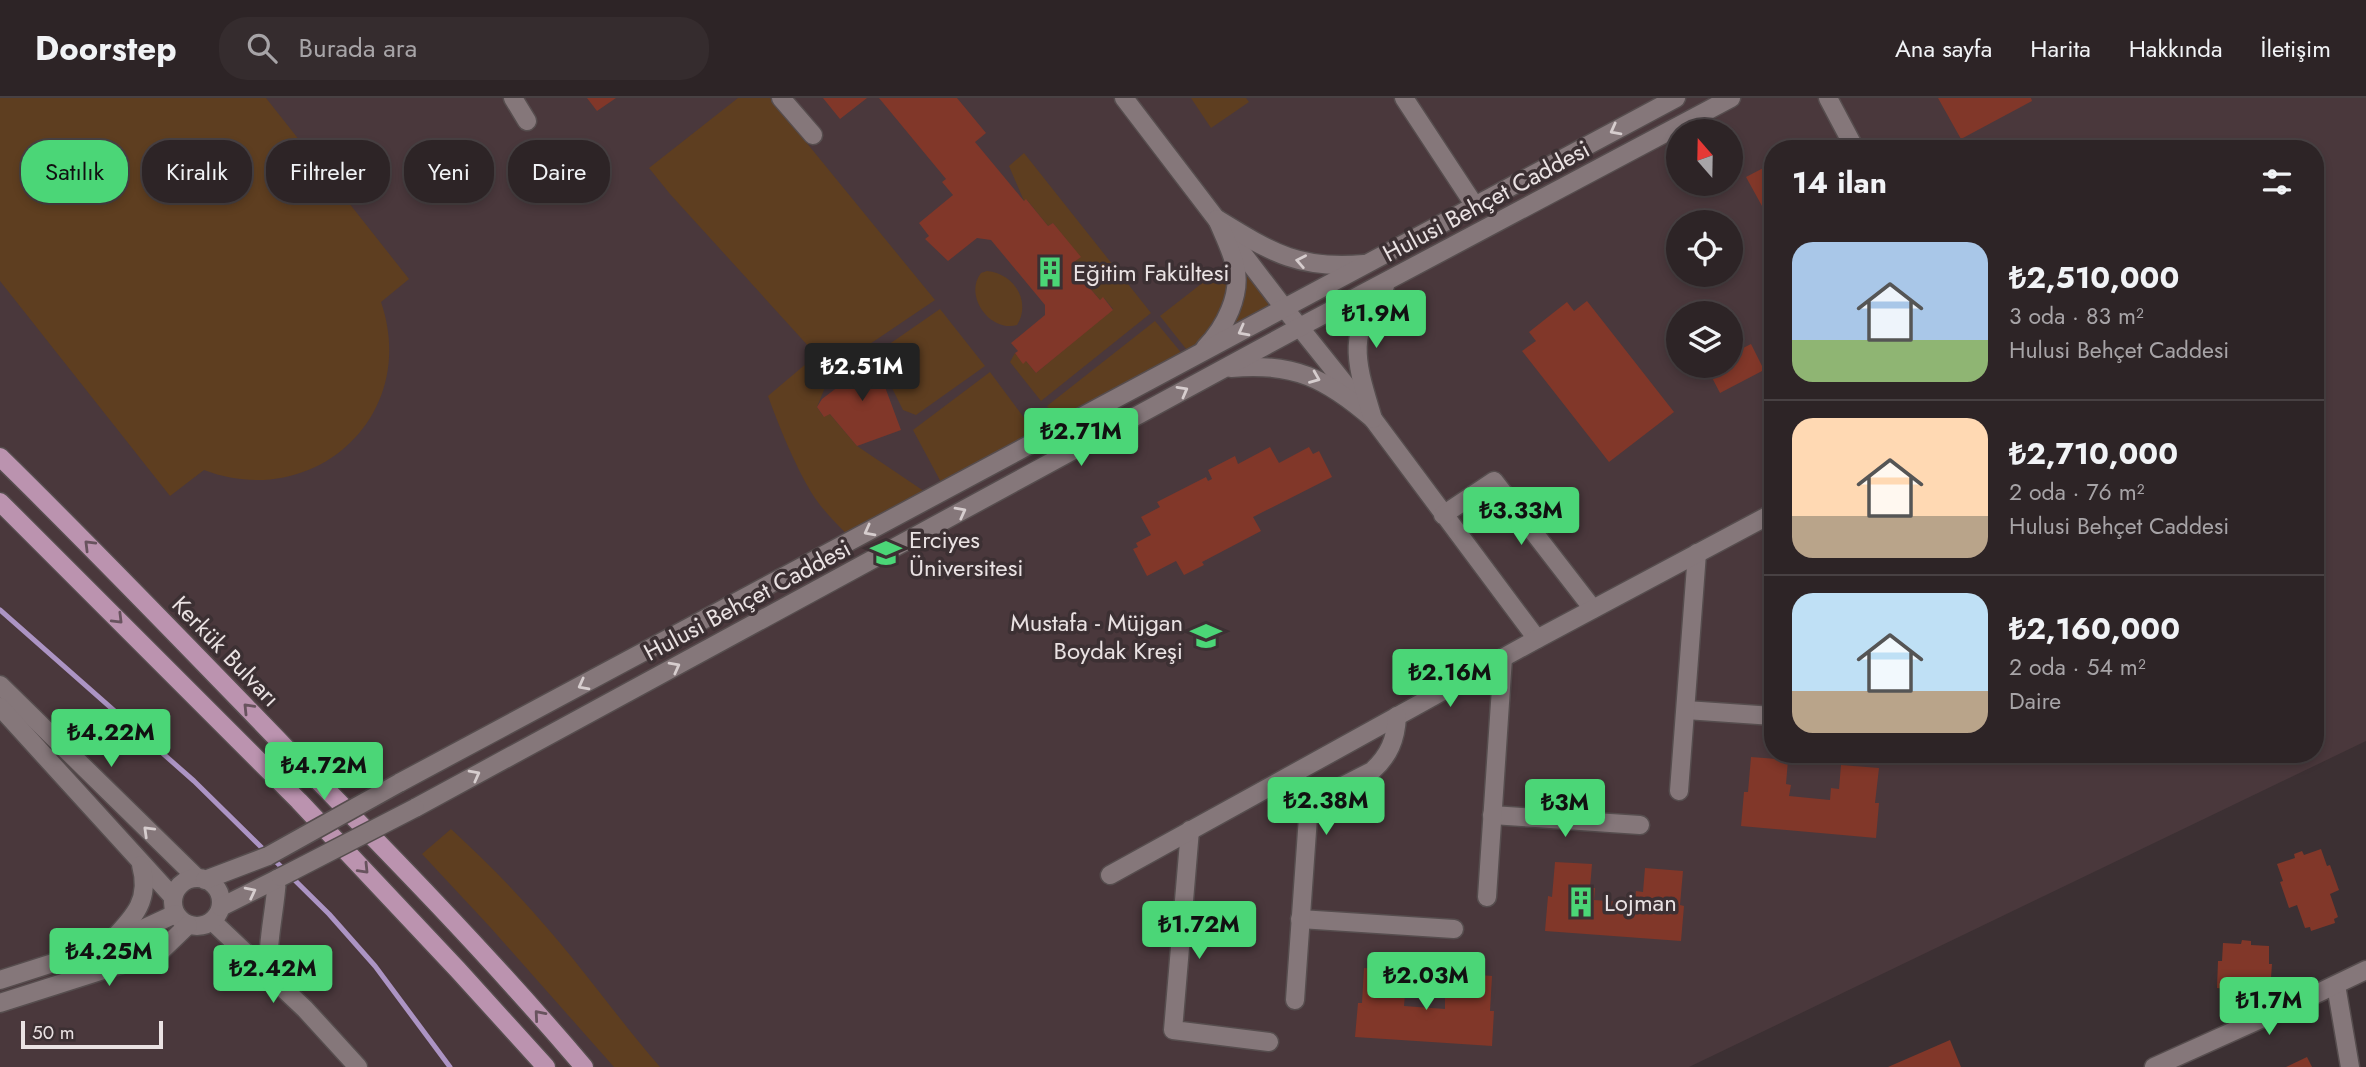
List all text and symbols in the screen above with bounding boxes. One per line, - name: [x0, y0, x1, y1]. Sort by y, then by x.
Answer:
- search box: [219, 17, 709, 80]
- text: Doorstep: [35, 25, 177, 72]
- icon: search: [243, 29, 281, 67]
- text: Burada ara: [299, 29, 417, 67]
- text: Ana sayfa: [1895, 31, 1992, 66]
- text: Harita: [2030, 31, 2091, 66]
- text: Hakkında: [2129, 31, 2223, 66]
- text: İletişim: [2261, 31, 2331, 66]
- north arrow: [1666, 119, 1743, 196]
- map controls: [1666, 119, 1743, 378]
- one-way arrow: [1610, 122, 1623, 136]
- street label: Hulusi Behçet Caddesi: [1376, 132, 1596, 270]
- chip: Satılık: [21, 140, 128, 203]
- chip: Kiralık: [142, 140, 252, 203]
- chip: Filtreler: [266, 140, 390, 203]
- chip: Yeni: [404, 140, 494, 203]
- chip: Daire: [508, 140, 610, 203]
- text: 14 ilan: [1792, 161, 1887, 204]
- icon: filters: [2258, 163, 2296, 201]
- button: locate: [1666, 210, 1743, 287]
- one-way arrow: [1295, 254, 1307, 269]
- building icon: Eğitim Fakültesi: [1033, 255, 1067, 289]
- place label: Eğitim Fakültesi: [1073, 255, 1230, 290]
- text: ₺2,510,000: [2009, 256, 2179, 299]
- icon: home: [1848, 270, 1932, 354]
- pin: ₺1.9M: [1327, 290, 1425, 350]
- text: ₺1.9M: [1342, 296, 1410, 330]
- text: 3 oda · 83 m²: [2009, 299, 2144, 333]
- button: layers: [1666, 301, 1743, 378]
- one-way arrow: [1237, 323, 1250, 336]
- text: Hulusi Behçet Caddesi: [2009, 333, 2229, 367]
- pin: ₺2.51M: [805, 344, 919, 403]
- text: ₺2.51M: [821, 349, 903, 383]
- one-way arrow: [1308, 370, 1320, 384]
- one-way arrow: [1176, 386, 1188, 399]
- pin: ₺2.71M: [1024, 408, 1138, 468]
- text: ₺2.71M: [1040, 414, 1122, 448]
- text: ₺2,710,000: [2009, 432, 2178, 475]
- icon: home: [1848, 446, 1932, 530]
- text: 2 oda · 76 m²: [2009, 475, 2145, 509]
- pin: ₺3.33M: [1464, 488, 1578, 547]
- text: ₺3.33M: [1479, 493, 1563, 527]
- one-way arrow: [954, 506, 967, 520]
- text: Hulusi Behçet Caddesi: [2009, 509, 2229, 543]
- place label: Erciyes Üniversitesi: [909, 522, 1024, 585]
- one-way arrow: [864, 523, 876, 536]
- street label: Hulusi Behçet Caddesi: [637, 531, 857, 669]
- school or university icon: Erciyes Üniversitesi: [869, 536, 903, 570]
- one-way arrow: [85, 540, 98, 553]
- street label: Kerkük Bulvarı: [164, 588, 288, 714]
- place label: Mustafa - Müjgan Boydak Kreşi: [1010, 605, 1183, 668]
- text: ₺2,160,000: [2009, 607, 2180, 650]
- one-way arrow: [110, 611, 123, 624]
- school or university icon: Mustafa - Müjgan Boydak Kreşi: [1189, 619, 1223, 653]
- icon: home: [1848, 621, 1932, 705]
- pin: ₺2.16M: [1393, 650, 1507, 709]
- text: 2 oda · 54 m²: [2009, 650, 2146, 684]
- text: ₺2.16M: [1408, 655, 1492, 689]
- one-way arrow: [668, 662, 680, 675]
- one-way arrow: [577, 677, 590, 691]
- text: Daire: [2009, 684, 2061, 718]
- one-way arrow: [243, 704, 256, 717]
- pin: ₺4.22M: [54, 710, 168, 769]
- text: ₺4.22M: [67, 715, 155, 749]
- pin: ₺4.72M: [267, 742, 381, 802]
- text: ₺4.72M: [281, 748, 367, 782]
- one-way arrow: [468, 770, 481, 783]
- pin: ₺2.38M: [1269, 778, 1383, 837]
- pin: ₺3M: [1531, 780, 1599, 839]
- text: ₺2.38M: [1284, 783, 1368, 817]
- text: ₺3M: [1541, 785, 1589, 819]
- one-way arrow: [143, 826, 156, 839]
- one-way arrow: [355, 860, 368, 873]
- building icon: Lojman: [1564, 885, 1598, 919]
- place label: Lojman: [1604, 885, 1677, 920]
- one-way arrow: [244, 887, 256, 901]
- pin: ₺1.72M: [1142, 902, 1256, 961]
- text: ₺1.72M: [1158, 907, 1240, 941]
- pin: ₺4.25M: [52, 928, 166, 988]
- text: ₺4.25M: [65, 934, 153, 968]
- pin: ₺2.42M: [216, 946, 330, 1005]
- text: ₺2.42M: [229, 951, 317, 985]
- pin: ₺2.03M: [1369, 953, 1483, 1012]
- text: ₺2.03M: [1383, 958, 1469, 992]
- pin: ₺1.7M: [2220, 978, 2318, 1037]
- text: ₺1.7M: [2236, 983, 2302, 1017]
- one-way arrow: [535, 1011, 547, 1024]
- scale bar: [21, 1018, 163, 1050]
- text: 50 m: [32, 1019, 75, 1046]

